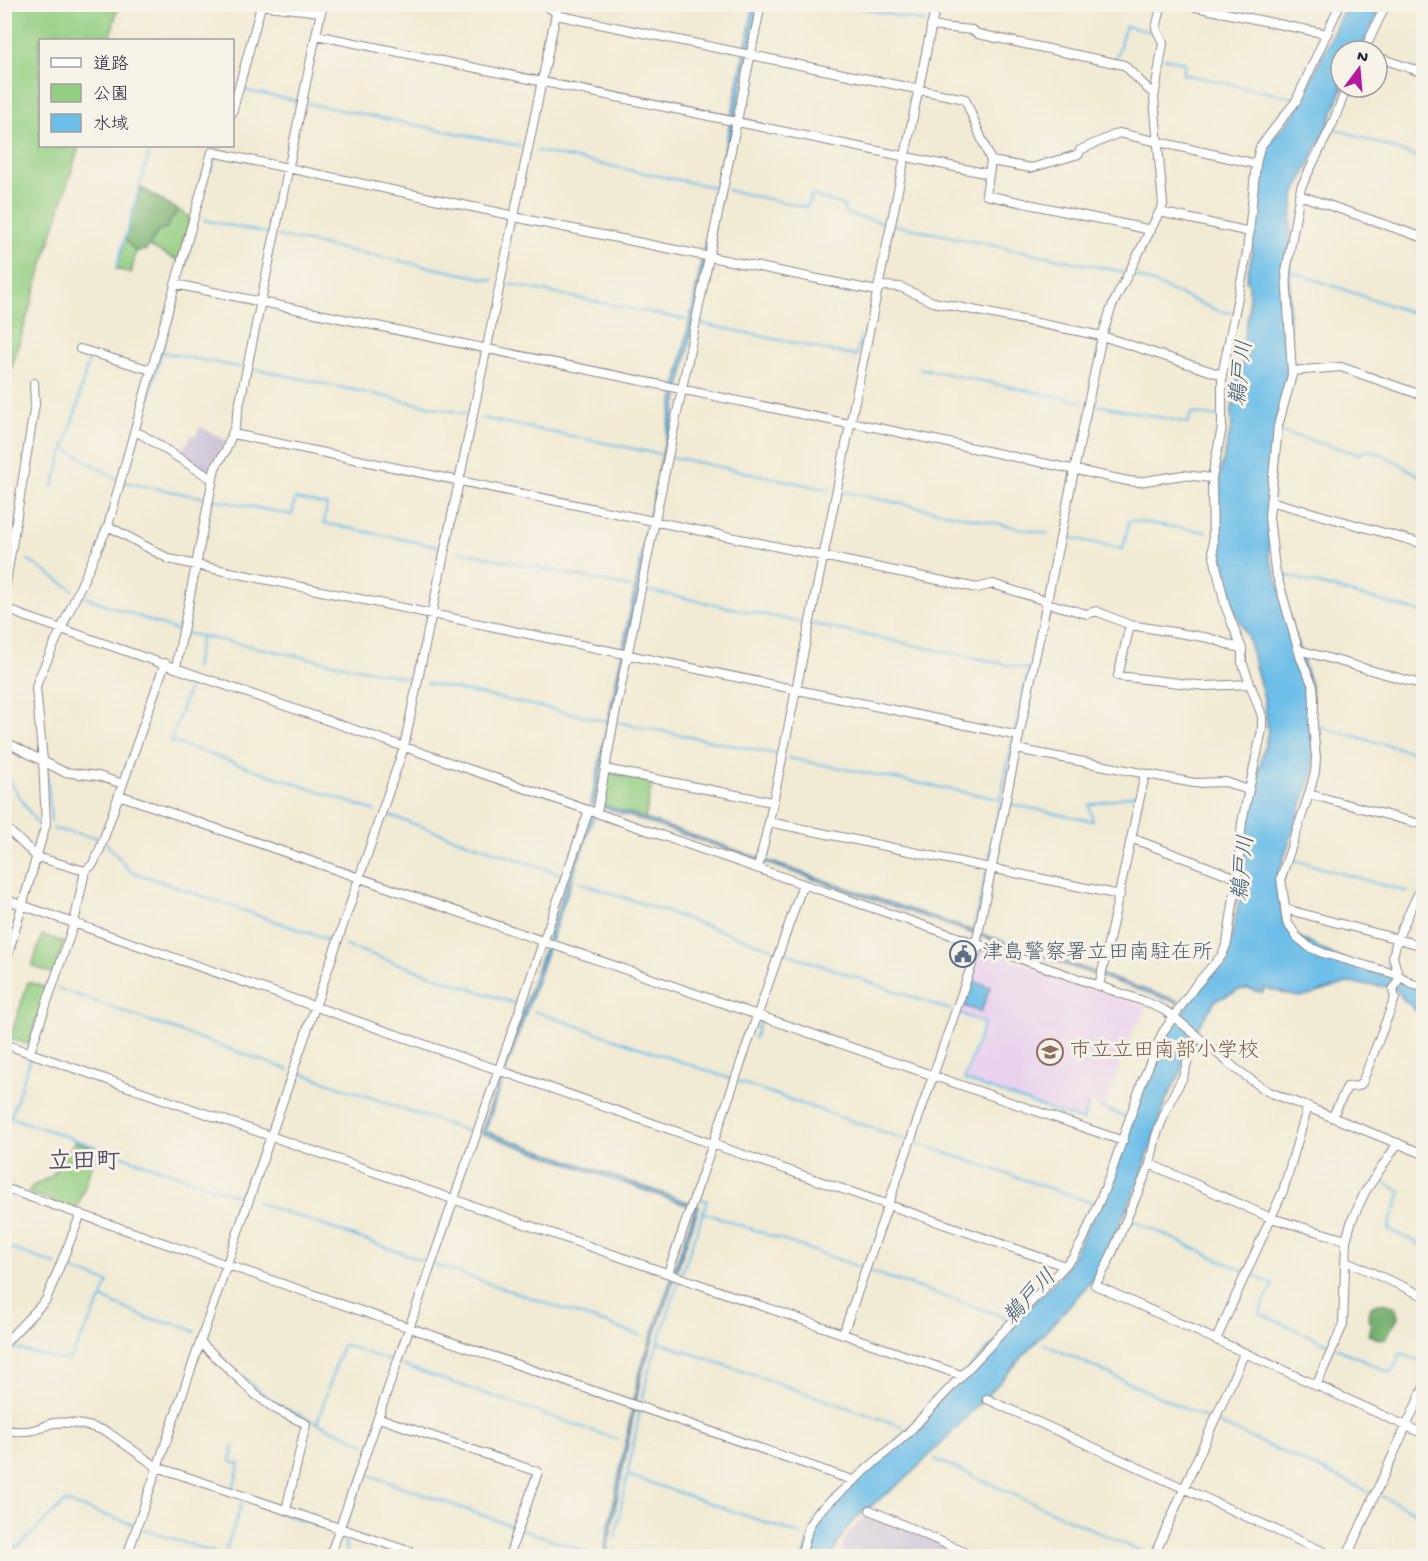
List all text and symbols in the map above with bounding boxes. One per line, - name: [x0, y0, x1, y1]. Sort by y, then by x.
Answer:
- legend: [39, 39, 234, 147]
- north arrow: [1329, 39, 1389, 99]
- text: N: [1355, 47, 1370, 69]
- text: 道路: [93, 54, 129, 76]
- text: 公園: [93, 85, 129, 106]
- text: 水域: [93, 114, 129, 136]
- water label: 鵜戸川: [1225, 339, 1260, 407]
- water label: 鵜戸川: [1228, 834, 1261, 902]
- public building icon: 津島警察署立田南駐在所: [948, 939, 978, 969]
- place label: 津島警察署立田南駐在所: [982, 940, 1213, 967]
- school or university icon: 市立立田南部小学校: [1035, 1037, 1065, 1067]
- place label: 市立立田南部小学校: [1070, 1038, 1259, 1065]
- district label: 立田町: [48, 1148, 120, 1178]
- water label: 鵜戸川: [998, 1264, 1063, 1331]

